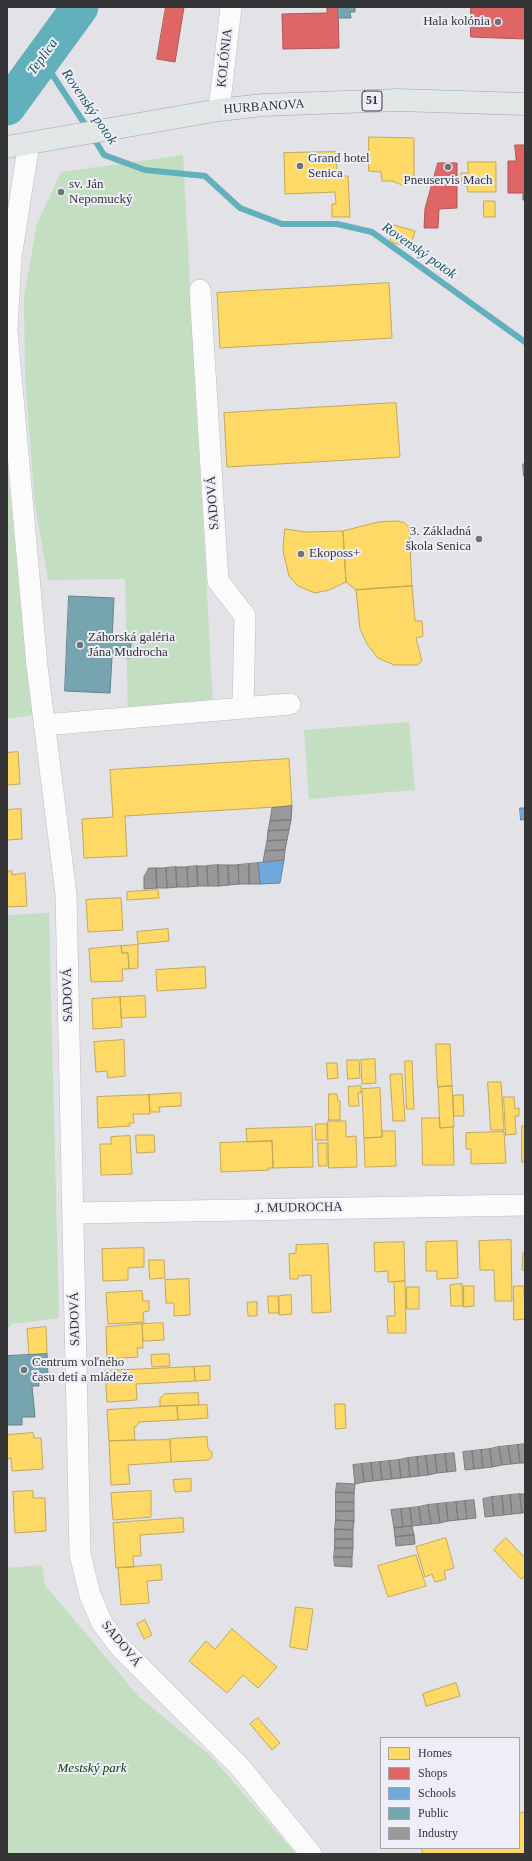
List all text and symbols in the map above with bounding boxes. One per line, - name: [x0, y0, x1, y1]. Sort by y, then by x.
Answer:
- place label: Hala kolónia: [423, 14, 490, 30]
- marker: Hala kolónia: [493, 17, 503, 27]
- street label: KOLÓNIA: [214, 28, 236, 88]
- water label: Teplica: [24, 36, 62, 78]
- water label: Rovenský potok: [58, 66, 120, 148]
- road number: 51: [362, 91, 382, 111]
- street label: HURBANOVA: [223, 96, 305, 118]
- place label: Grand hotel Senica: [308, 151, 370, 182]
- marker: Grand hotel Senica: [295, 161, 305, 171]
- marker: Pneuservis Mach: [443, 162, 453, 172]
- place label: Pneuservis Mach: [403, 173, 493, 189]
- place label: sv. Ján Nepomucký: [69, 177, 133, 208]
- marker: sv. Ján Nepomucký: [56, 187, 66, 197]
- water label: Rovenský potok: [378, 219, 460, 283]
- street label: SADOVÁ: [203, 475, 223, 531]
- place label: 3. Základná škola Senica: [406, 524, 471, 555]
- marker: 3. Základná škola Senica: [474, 534, 484, 544]
- place label: Ekoposs+: [309, 546, 360, 562]
- marker: Ekoposs+: [296, 549, 306, 559]
- place label: Záhorská galéria Jána Mudrocha: [88, 630, 175, 661]
- marker: Záhorská galéria Jána Mudrocha: [75, 640, 85, 650]
- street label: SADOVÁ: [60, 968, 76, 1022]
- street label: J. MUDROCHA: [255, 1199, 343, 1217]
- street label: SADOVÁ: [67, 1292, 83, 1346]
- place label: Centrum voľného času detí a mládeže: [32, 1355, 133, 1386]
- marker: Centrum voľného času detí a mládeže: [19, 1365, 29, 1375]
- street label: SADOVÁ: [98, 1618, 144, 1670]
- legend: [380, 1737, 520, 1849]
- text: Homes: [418, 1746, 452, 1760]
- park label: Mestský park: [58, 1761, 126, 1777]
- text: Shops: [418, 1766, 447, 1780]
- text: Schools: [418, 1786, 456, 1800]
- text: Public: [418, 1806, 449, 1820]
- text: Industry: [418, 1826, 458, 1840]

